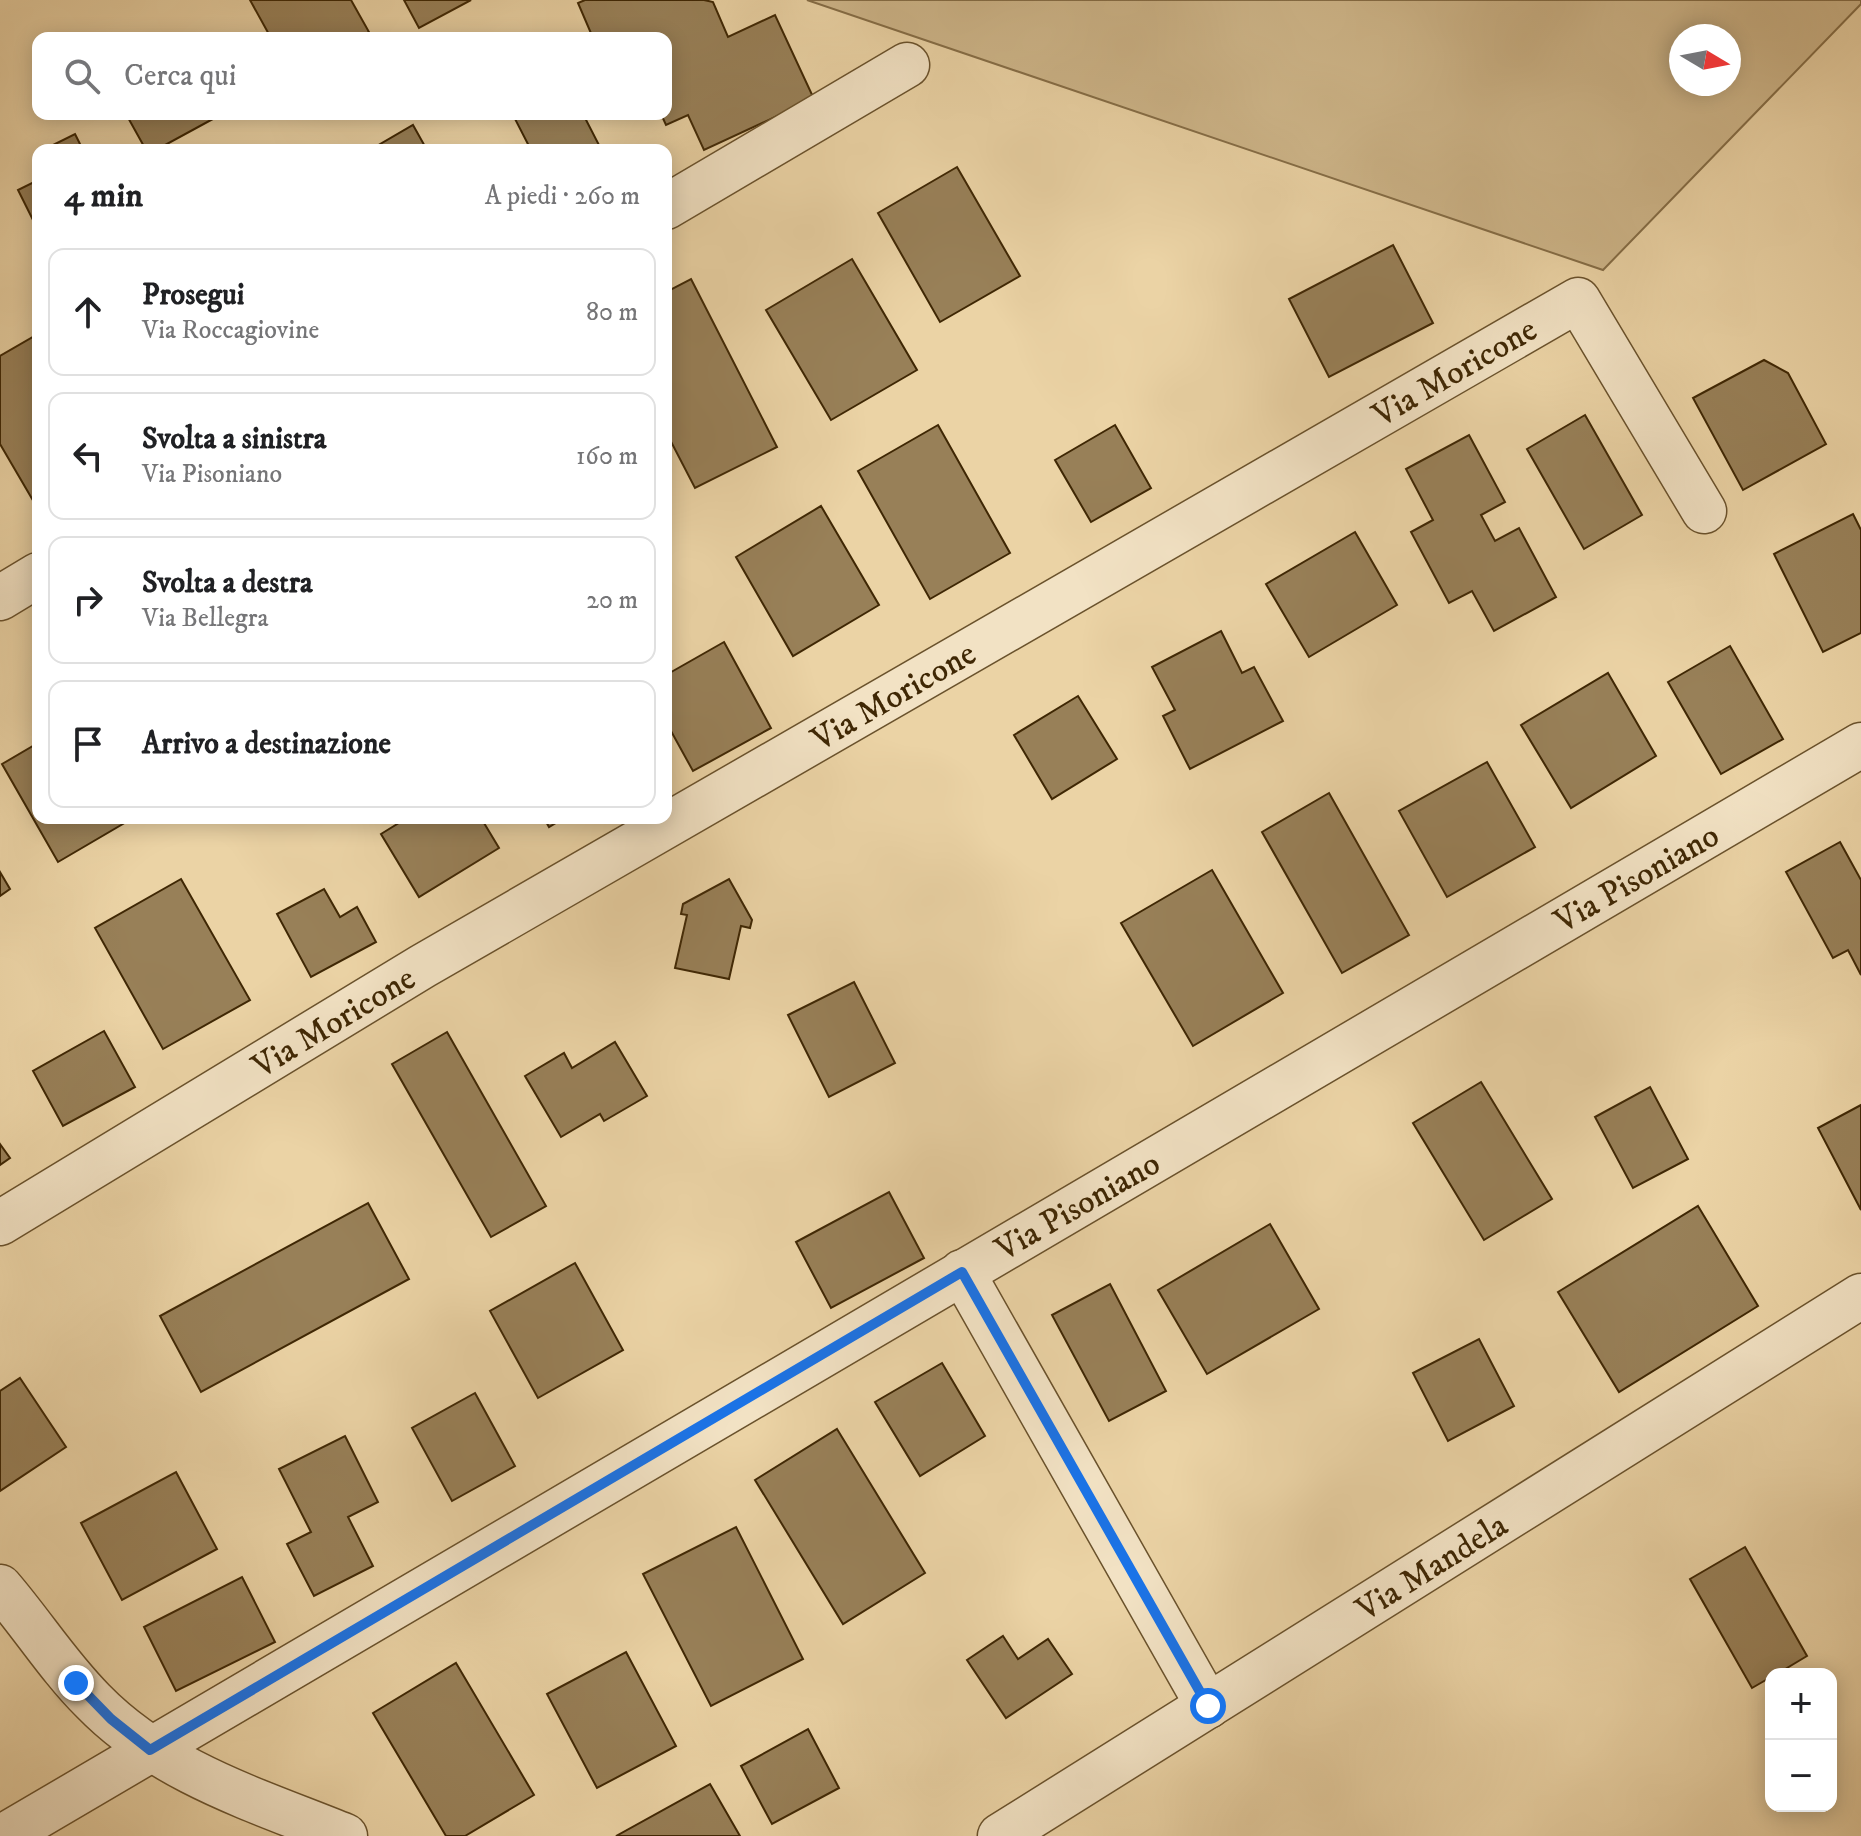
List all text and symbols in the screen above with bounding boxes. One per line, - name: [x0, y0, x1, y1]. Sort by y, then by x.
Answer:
- north arrow: [1669, 24, 1741, 96]
- search box: [32, 32, 672, 120]
- icon: search: [60, 54, 104, 98]
- text: Cerca qui: [124, 58, 237, 95]
- text: 4 min: [64, 175, 143, 217]
- text: A piedi · 260 m: [485, 180, 640, 213]
- text: Prosegui: [142, 277, 244, 314]
- icon: ahead: [66, 290, 110, 334]
- text: 80 m: [586, 296, 638, 329]
- street label: Via Moricone: [1364, 309, 1545, 437]
- text: Via Roccagiovine: [142, 314, 319, 347]
- text: Svolta a sinistra: [142, 421, 327, 458]
- icon: left: [66, 434, 110, 478]
- text: 160 m: [576, 440, 638, 473]
- text: Via Pisoniano: [142, 458, 282, 491]
- text: Svolta a destra: [142, 565, 313, 602]
- icon: right: [66, 578, 110, 622]
- text: 20 m: [586, 584, 638, 617]
- text: Via Bellegra: [142, 602, 268, 635]
- street label: Via Moricone: [803, 633, 984, 761]
- icon: arrive: [66, 722, 110, 766]
- text: Arrivo a destinazione: [142, 726, 391, 763]
- street label: Via Pisoniano: [1546, 815, 1727, 943]
- street label: Via Moricone: [244, 958, 423, 1088]
- street label: Via Pisoniano: [987, 1143, 1168, 1271]
- street label: Via Mandela: [1348, 1504, 1516, 1631]
- route end: [58, 1665, 94, 1701]
- map controls: [1765, 1668, 1837, 1812]
- button: +: [1765, 1668, 1837, 1740]
- route start: [1190, 1688, 1226, 1724]
- button: −: [1765, 1740, 1837, 1812]

